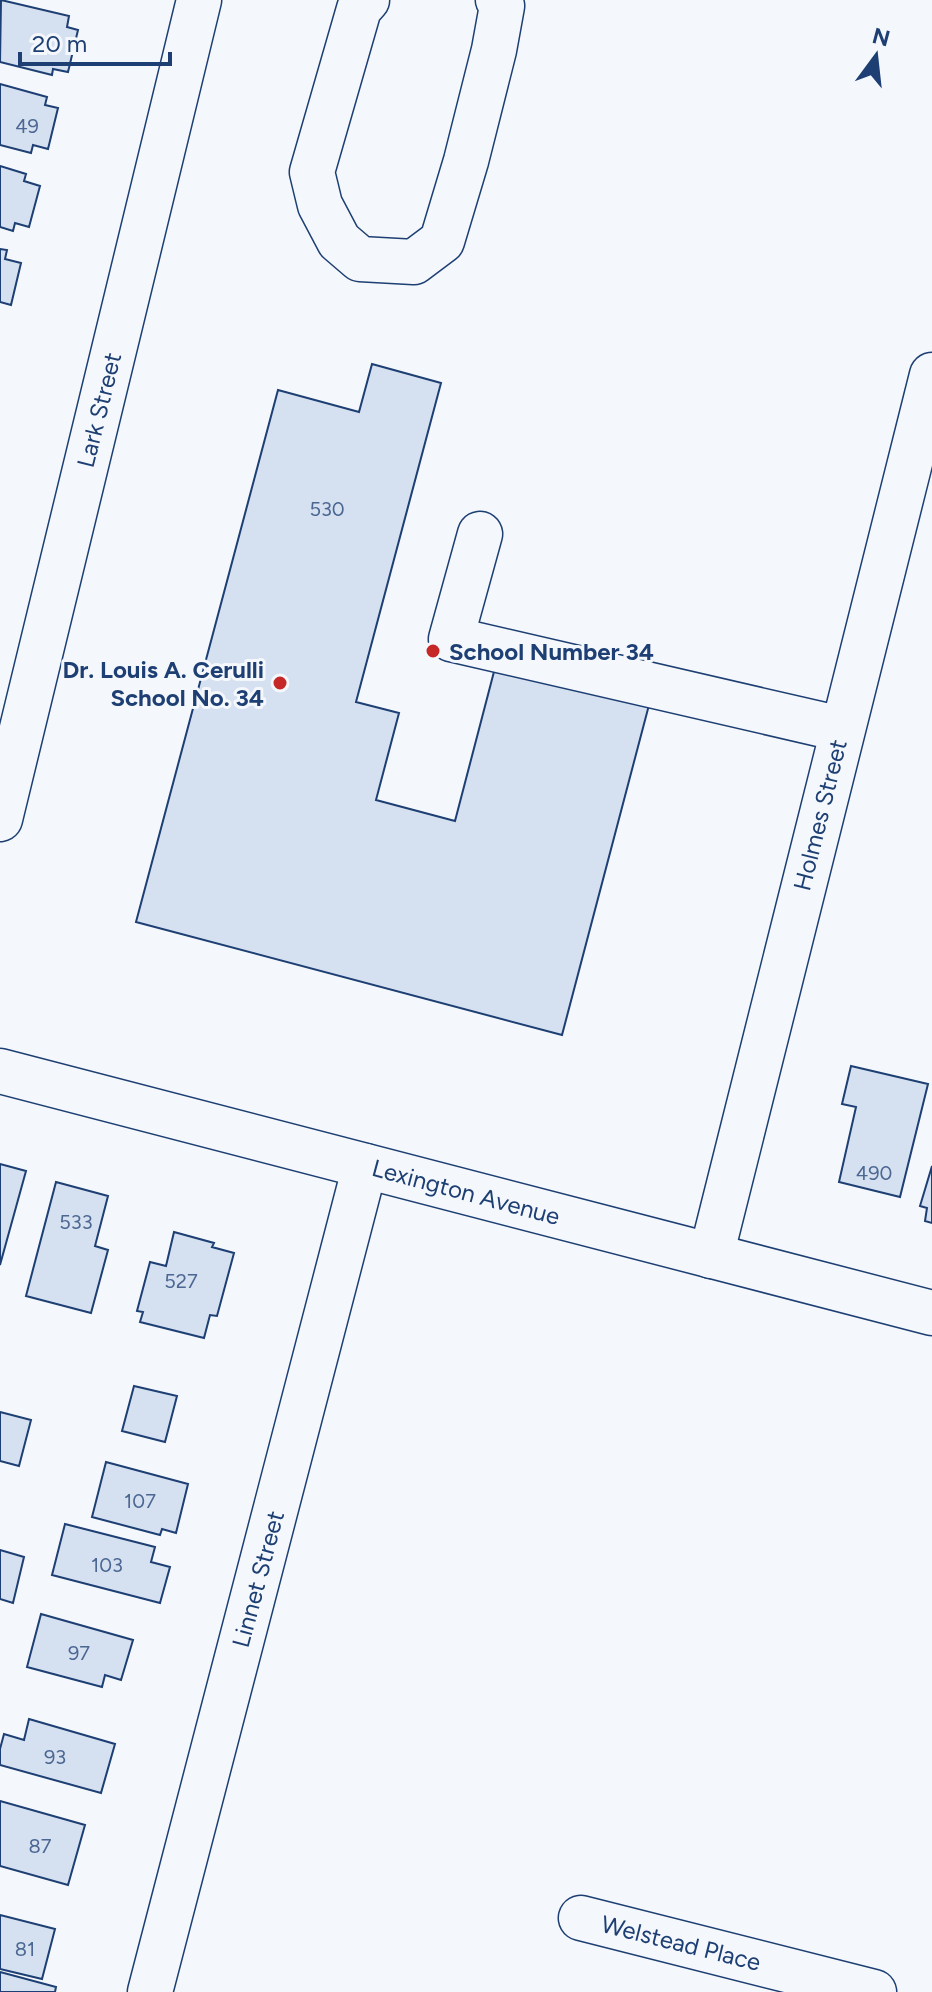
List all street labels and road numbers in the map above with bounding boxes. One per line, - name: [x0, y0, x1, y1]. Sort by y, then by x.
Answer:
- street label: Lark Street: [71, 349, 127, 471]
- street label: Holmes Street: [787, 736, 853, 894]
- street label: Lexington Avenue: [369, 1153, 563, 1231]
- street label: Linnet Street: [226, 1508, 290, 1650]
- street label: Welstead Place: [598, 1909, 764, 1977]

